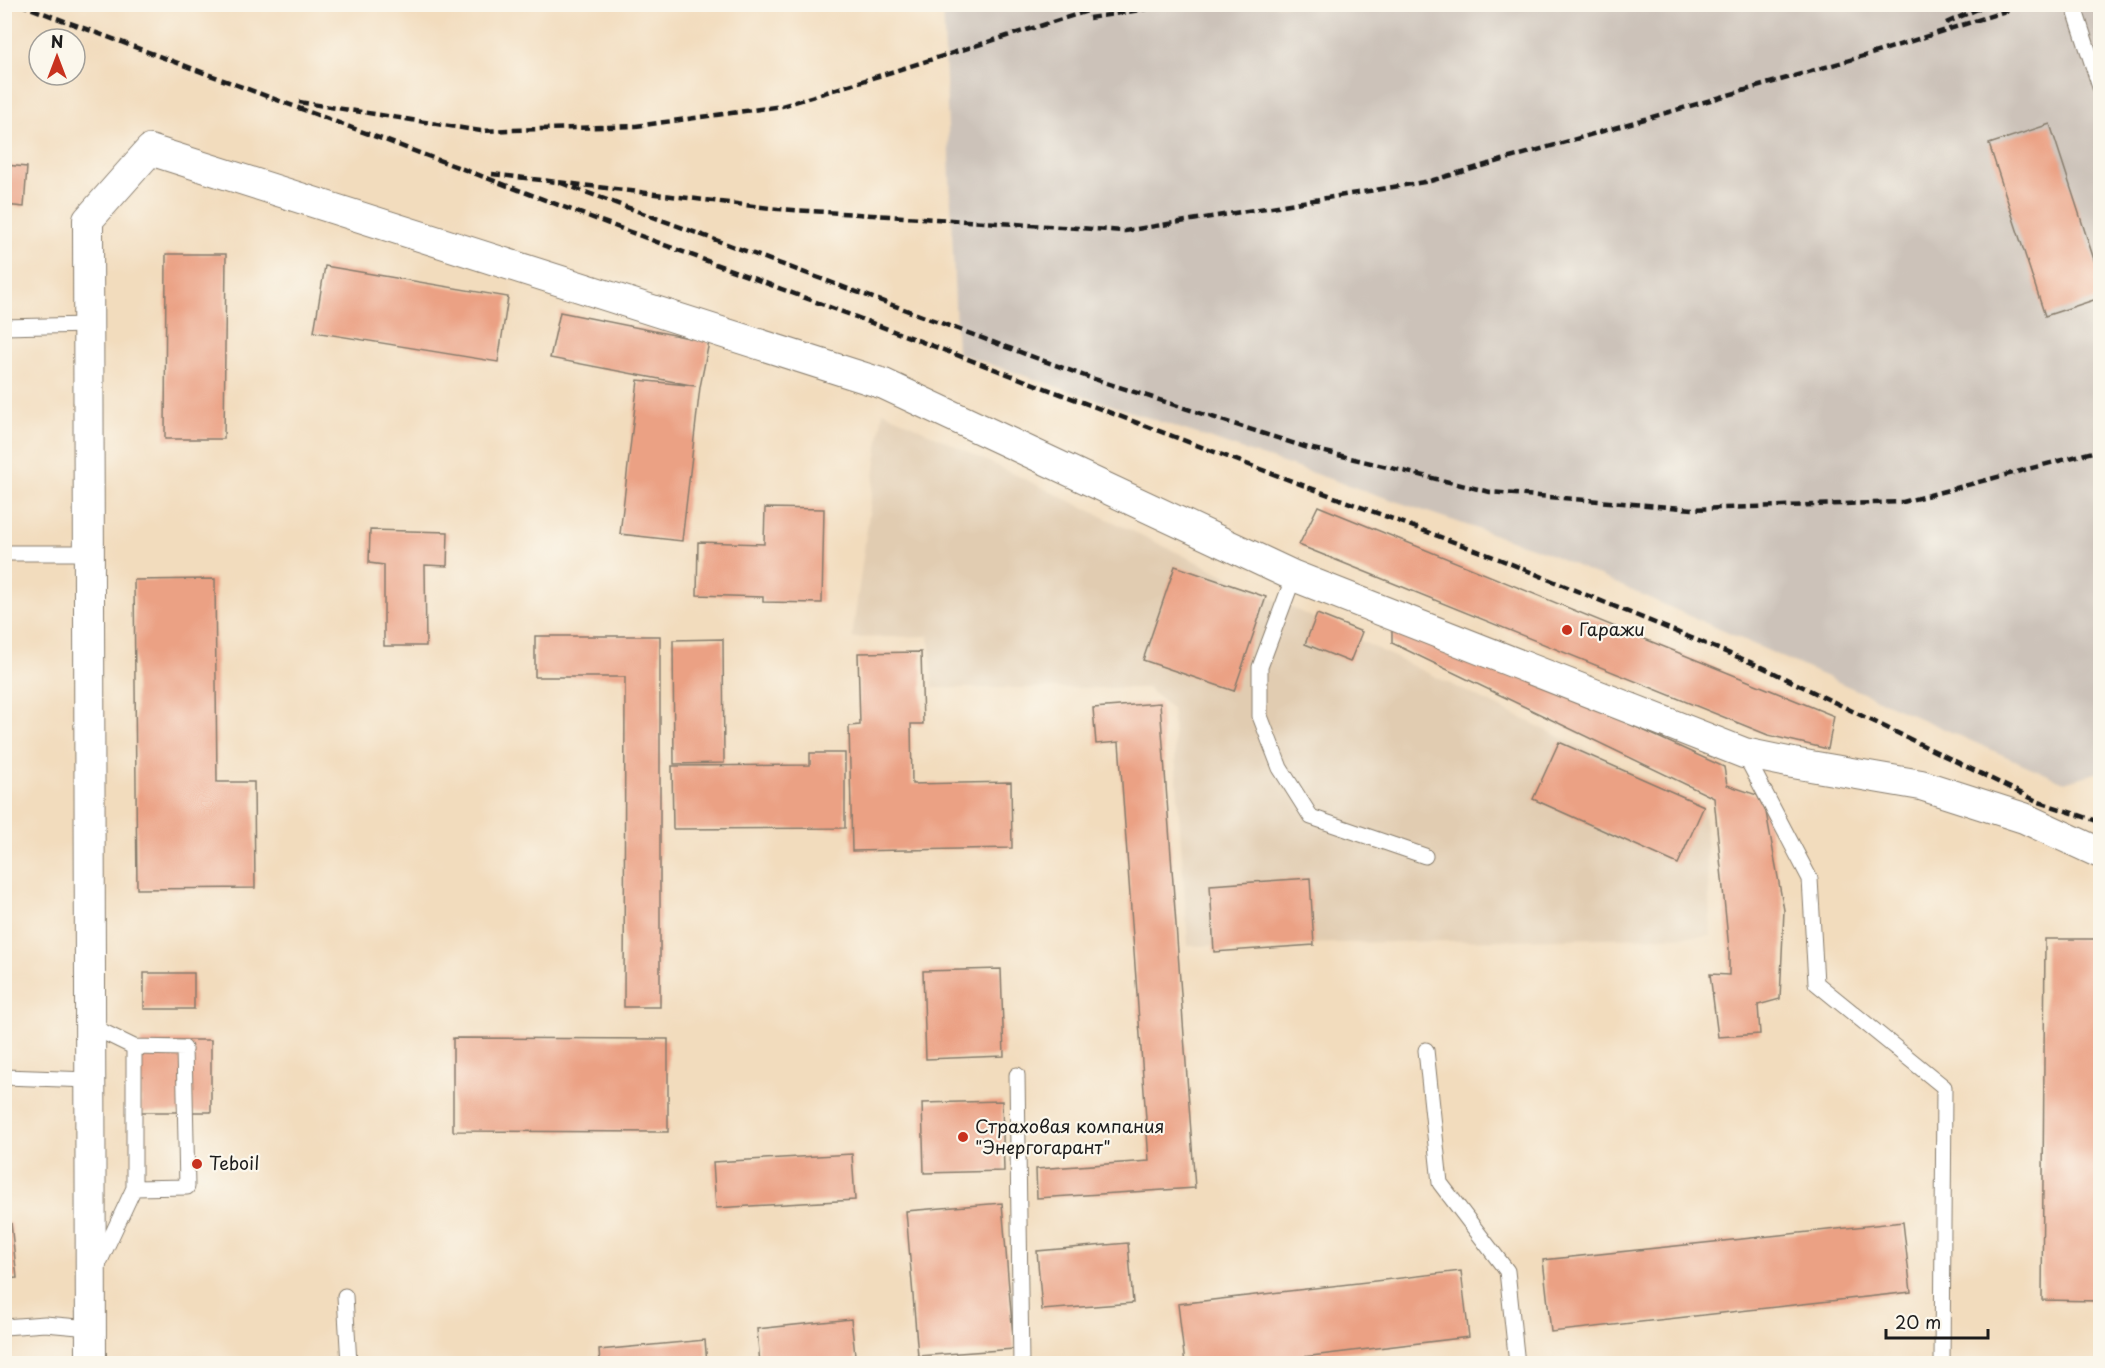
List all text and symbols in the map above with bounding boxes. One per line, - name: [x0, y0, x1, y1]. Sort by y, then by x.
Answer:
- north arrow: [27, 27, 87, 87]
- text: N: [51, 29, 63, 53]
- place label: Гаражи: [1579, 615, 1645, 642]
- marker: Гаражи: [1560, 623, 1574, 637]
- place label: Страховая компания "Энергогарант": [975, 1112, 1164, 1160]
- marker: Страховая компания "Энергогарант": [956, 1130, 970, 1144]
- place label: Teboil: [209, 1149, 259, 1176]
- marker: Teboil: [190, 1157, 204, 1171]
- scale bar: [1886, 1302, 1988, 1340]
- text: 20 m: [1895, 1308, 1941, 1335]

